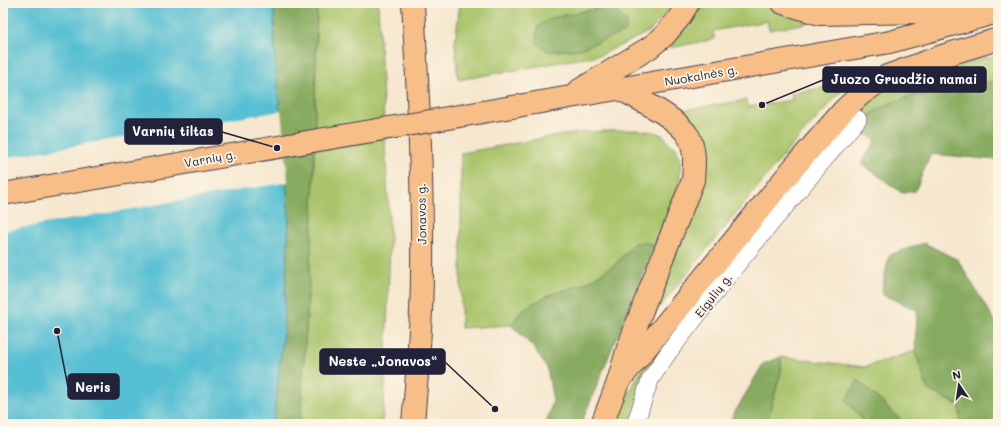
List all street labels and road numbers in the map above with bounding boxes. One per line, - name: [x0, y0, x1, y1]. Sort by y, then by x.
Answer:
- street label: Nuokalnės g.: [663, 61, 739, 89]
- street label: Varnių g.: [183, 146, 237, 170]
- street label: Jonavos g.: [412, 183, 430, 245]
- street label: Eigulių g.: [691, 270, 735, 320]

